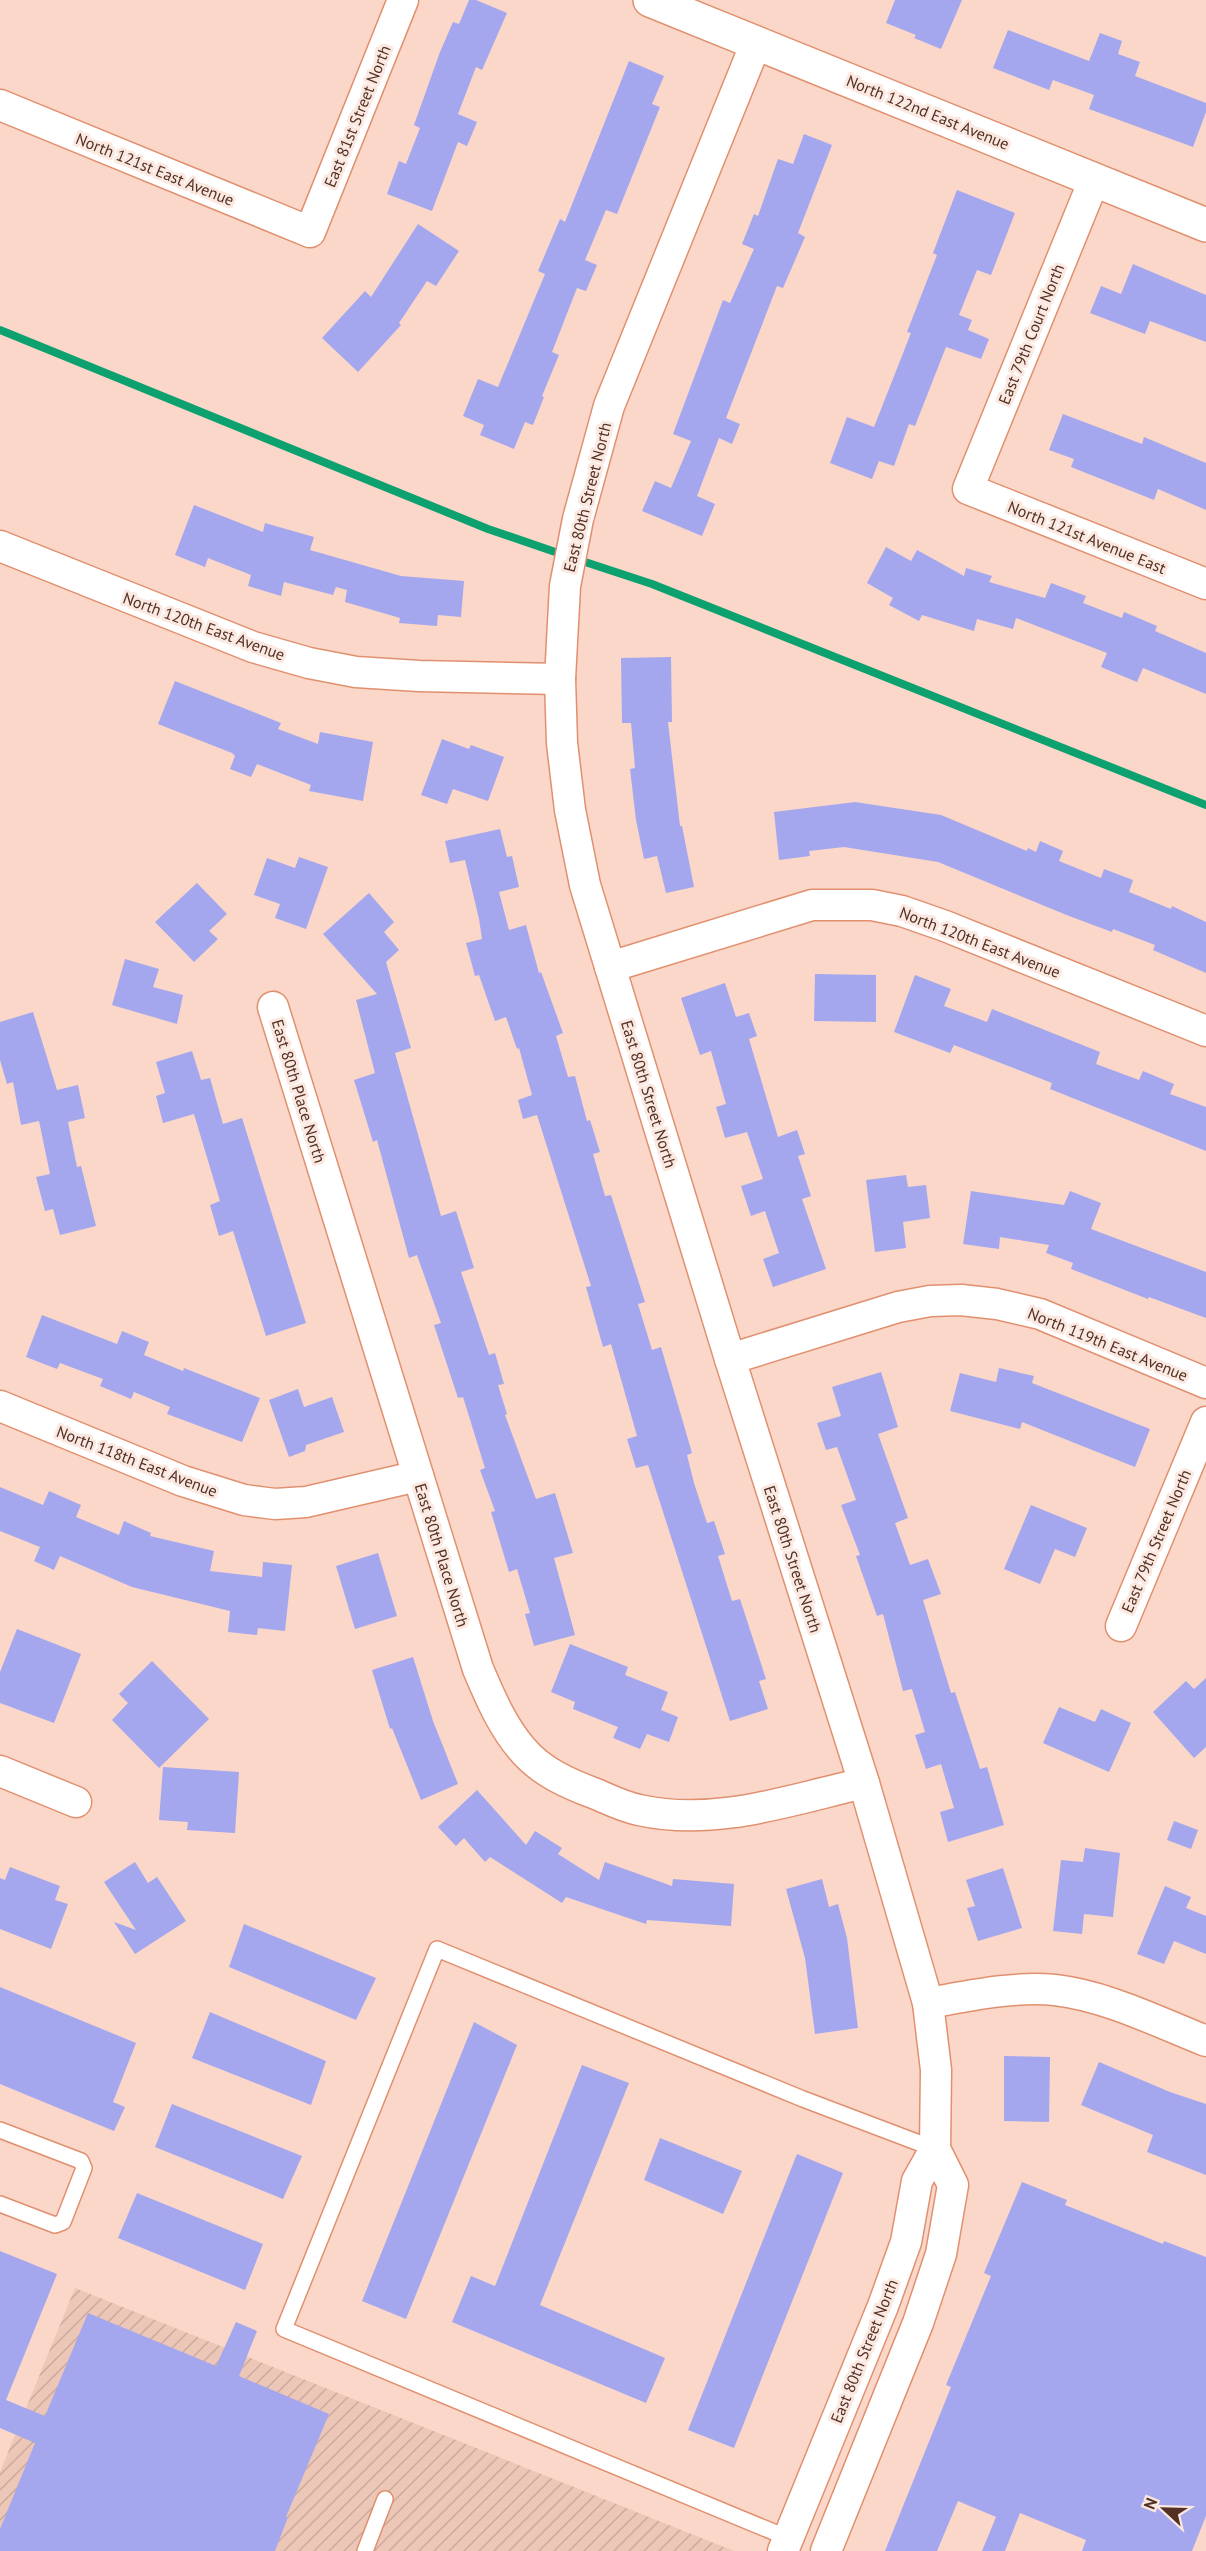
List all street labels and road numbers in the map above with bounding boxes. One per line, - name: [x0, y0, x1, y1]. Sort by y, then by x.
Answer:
- street label: East 81st Street North: [319, 42, 395, 190]
- street label: North 122nd East Avenue: [844, 70, 1012, 154]
- street label: North 121st East Avenue: [73, 128, 237, 210]
- street label: East 79th Court North: [994, 261, 1068, 407]
- street label: East 80th Street North: [559, 420, 615, 574]
- street label: North 121st Avenue East: [1005, 496, 1169, 578]
- street label: North 120th East Avenue: [120, 587, 288, 665]
- street label: North 120th East Avenue: [897, 902, 1063, 982]
- street label: East 80th Place North: [268, 1017, 330, 1165]
- street label: East 80th Street North: [617, 1018, 681, 1170]
- street label: North 119th East Avenue: [1025, 1303, 1191, 1385]
- street label: North 118th East Avenue: [54, 1421, 220, 1501]
- street label: East 79th Street North: [1117, 1466, 1195, 1616]
- street label: East 80th Place North: [411, 1481, 473, 1629]
- street label: East 80th Street North: [760, 1483, 826, 1635]
- street label: East 80th Street North: [826, 2276, 902, 2426]

